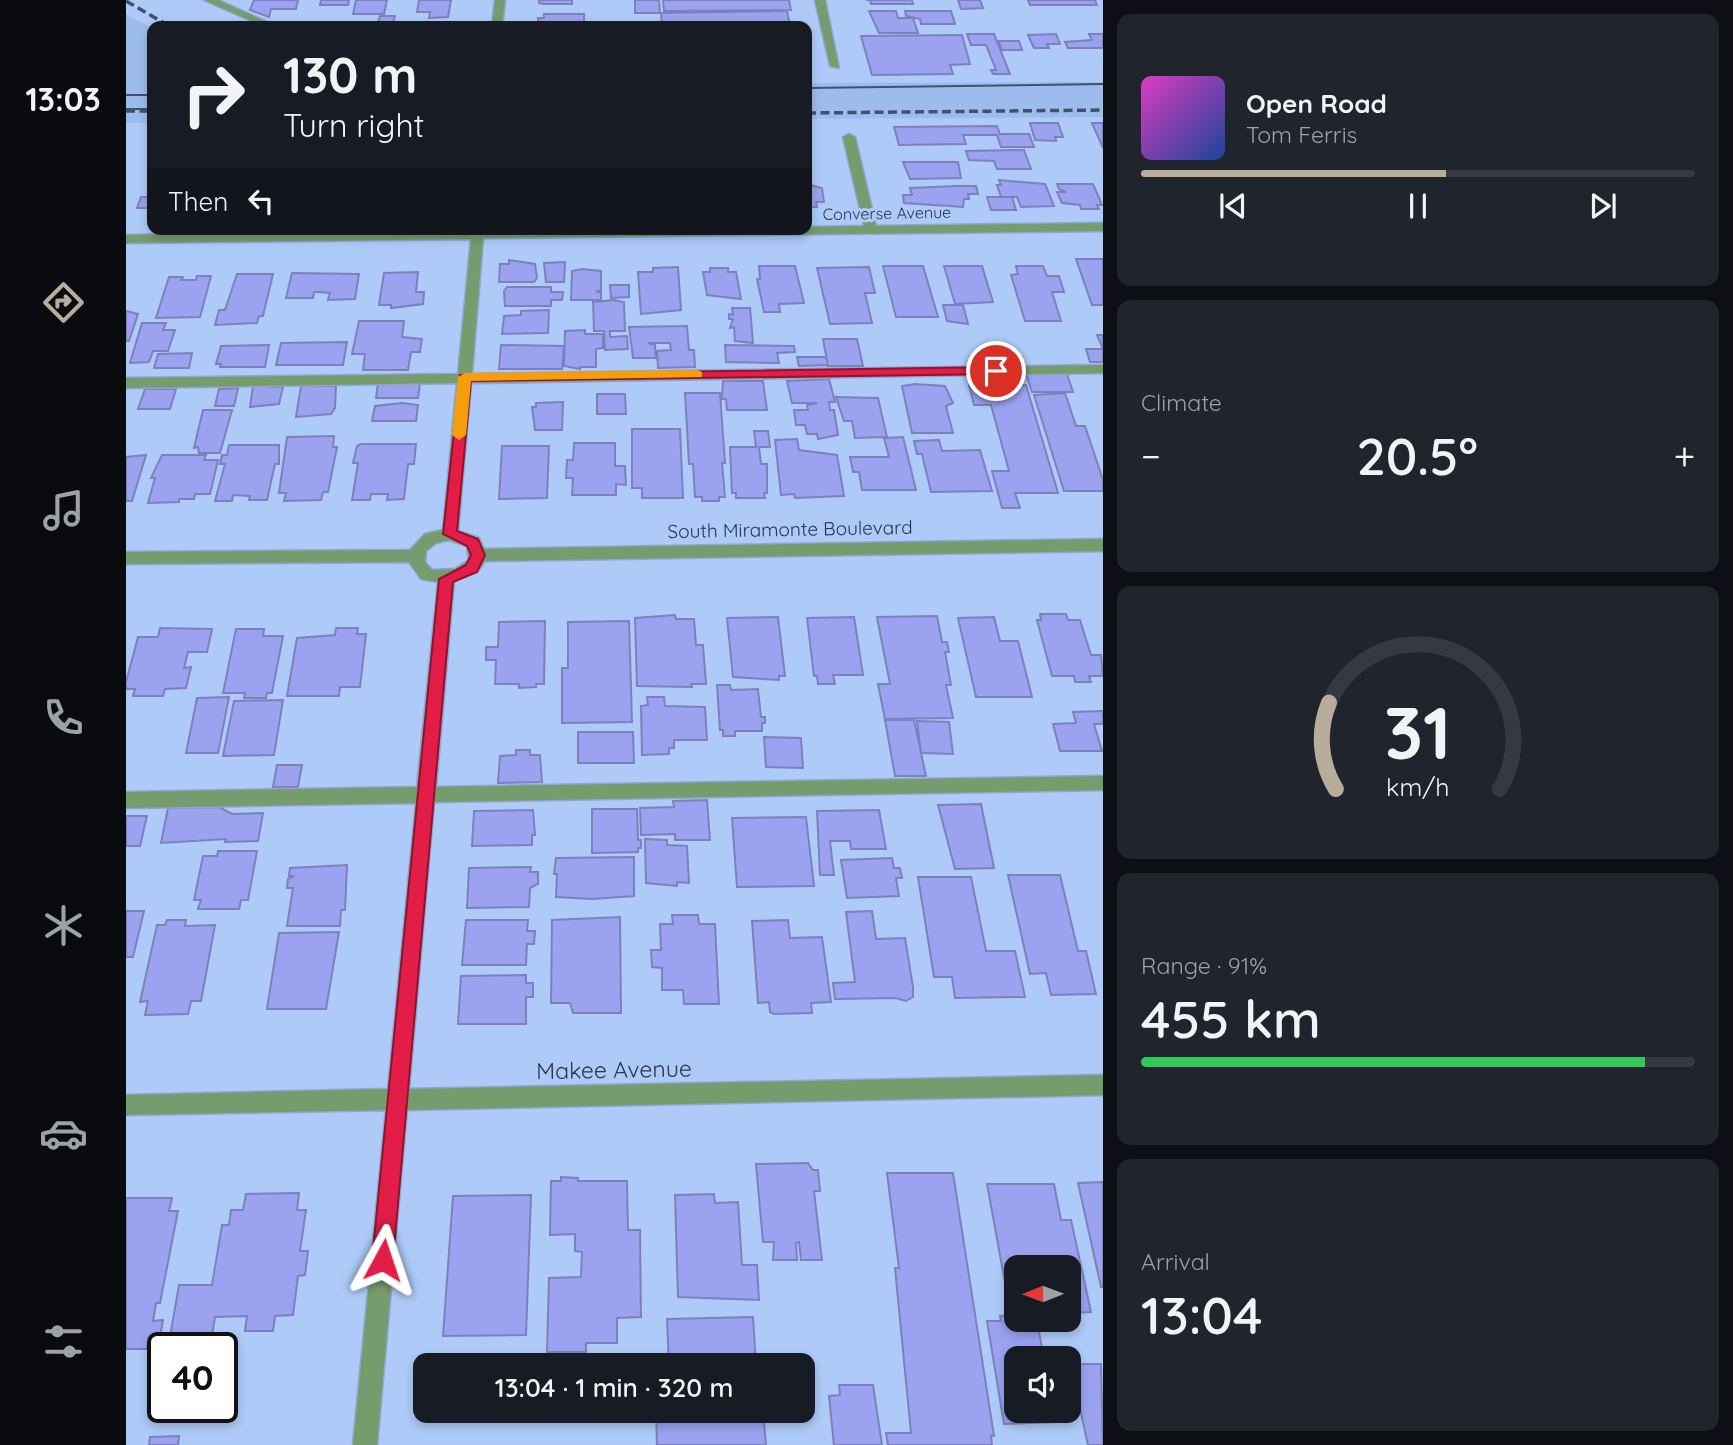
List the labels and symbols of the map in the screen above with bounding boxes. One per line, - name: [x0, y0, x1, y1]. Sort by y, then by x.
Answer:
- street label: Converse Avenue: [823, 202, 951, 224]
- pin: [966, 341, 1026, 401]
- street label: South Miramonte Boulevard: [667, 515, 913, 543]
- street label: Makee Avenue: [536, 1054, 692, 1085]
- position arrow: [346, 1223, 420, 1297]
- north arrow: [1004, 1255, 1082, 1332]
- speed limit sign: 40: [147, 1332, 238, 1423]

